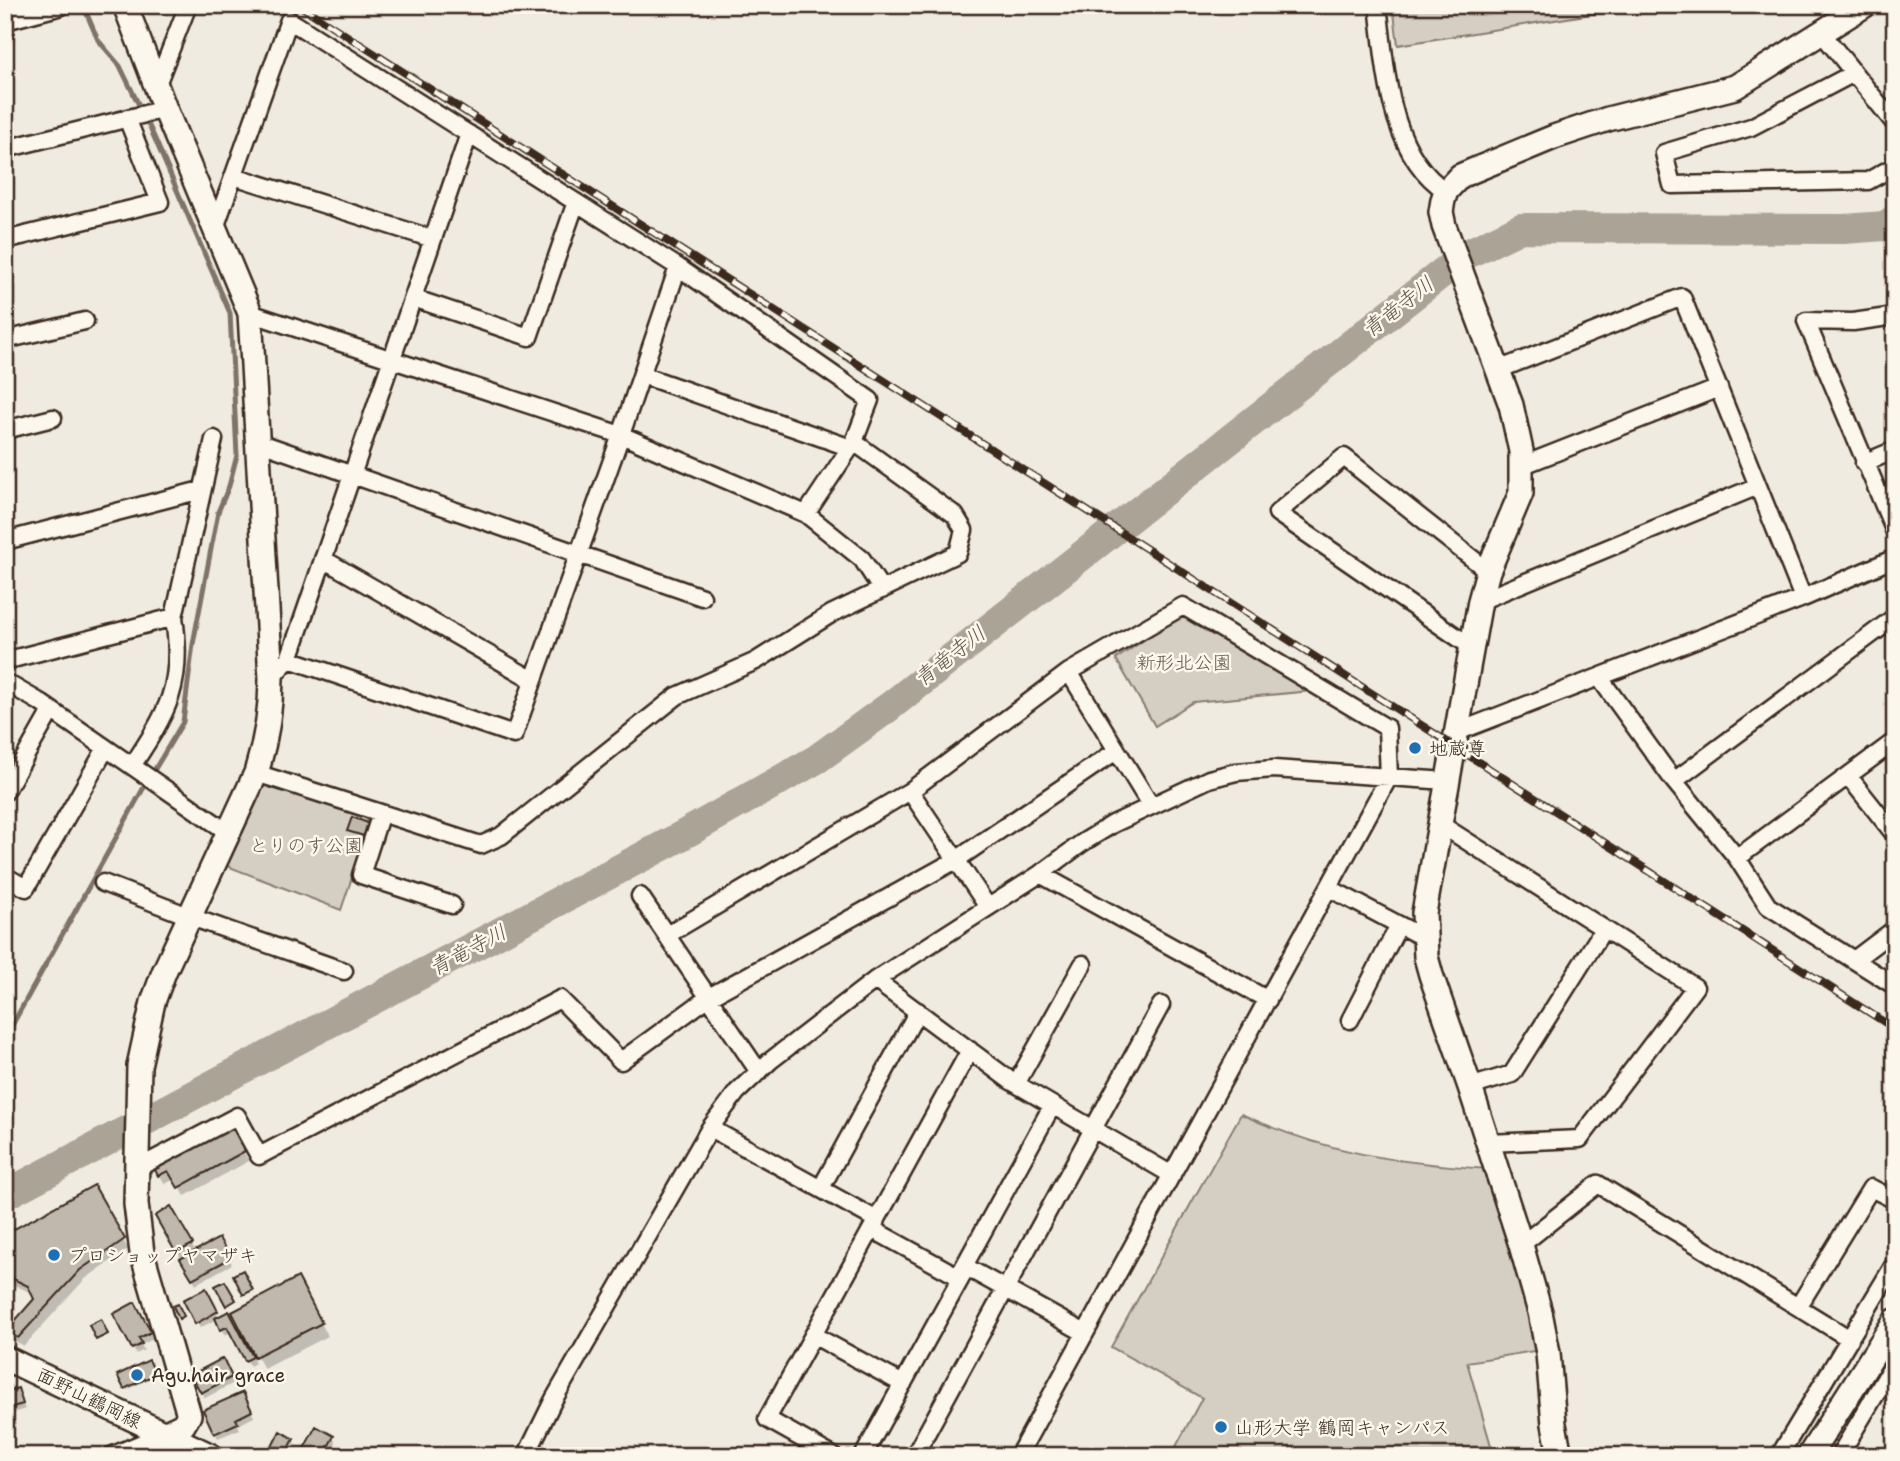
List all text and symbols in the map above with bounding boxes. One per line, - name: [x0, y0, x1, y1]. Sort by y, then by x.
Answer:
- water label: 青竜寺川: [1356, 270, 1440, 344]
- water label: 青竜寺川: [908, 619, 992, 693]
- park label: 新形北公園: [1136, 650, 1232, 675]
- place label: 地蔵尊: [1429, 736, 1486, 761]
- marker: 地蔵尊: [1407, 740, 1423, 756]
- park label: とりのす公園: [249, 833, 363, 858]
- water label: 青竜寺川: [424, 918, 512, 982]
- place label: プロショップヤマザキ: [68, 1243, 257, 1268]
- marker: プロショップヤマザキ: [46, 1247, 62, 1263]
- street label: 面野山鶴岡線: [32, 1362, 146, 1434]
- place label: Agu.hair grace: [151, 1363, 285, 1388]
- marker: Agu.hair grace: [129, 1367, 145, 1383]
- place label: 山形大学 鶴岡キャンパス: [1235, 1415, 1450, 1440]
- marker: 山形大学 鶴岡キャンパス: [1213, 1419, 1229, 1435]

